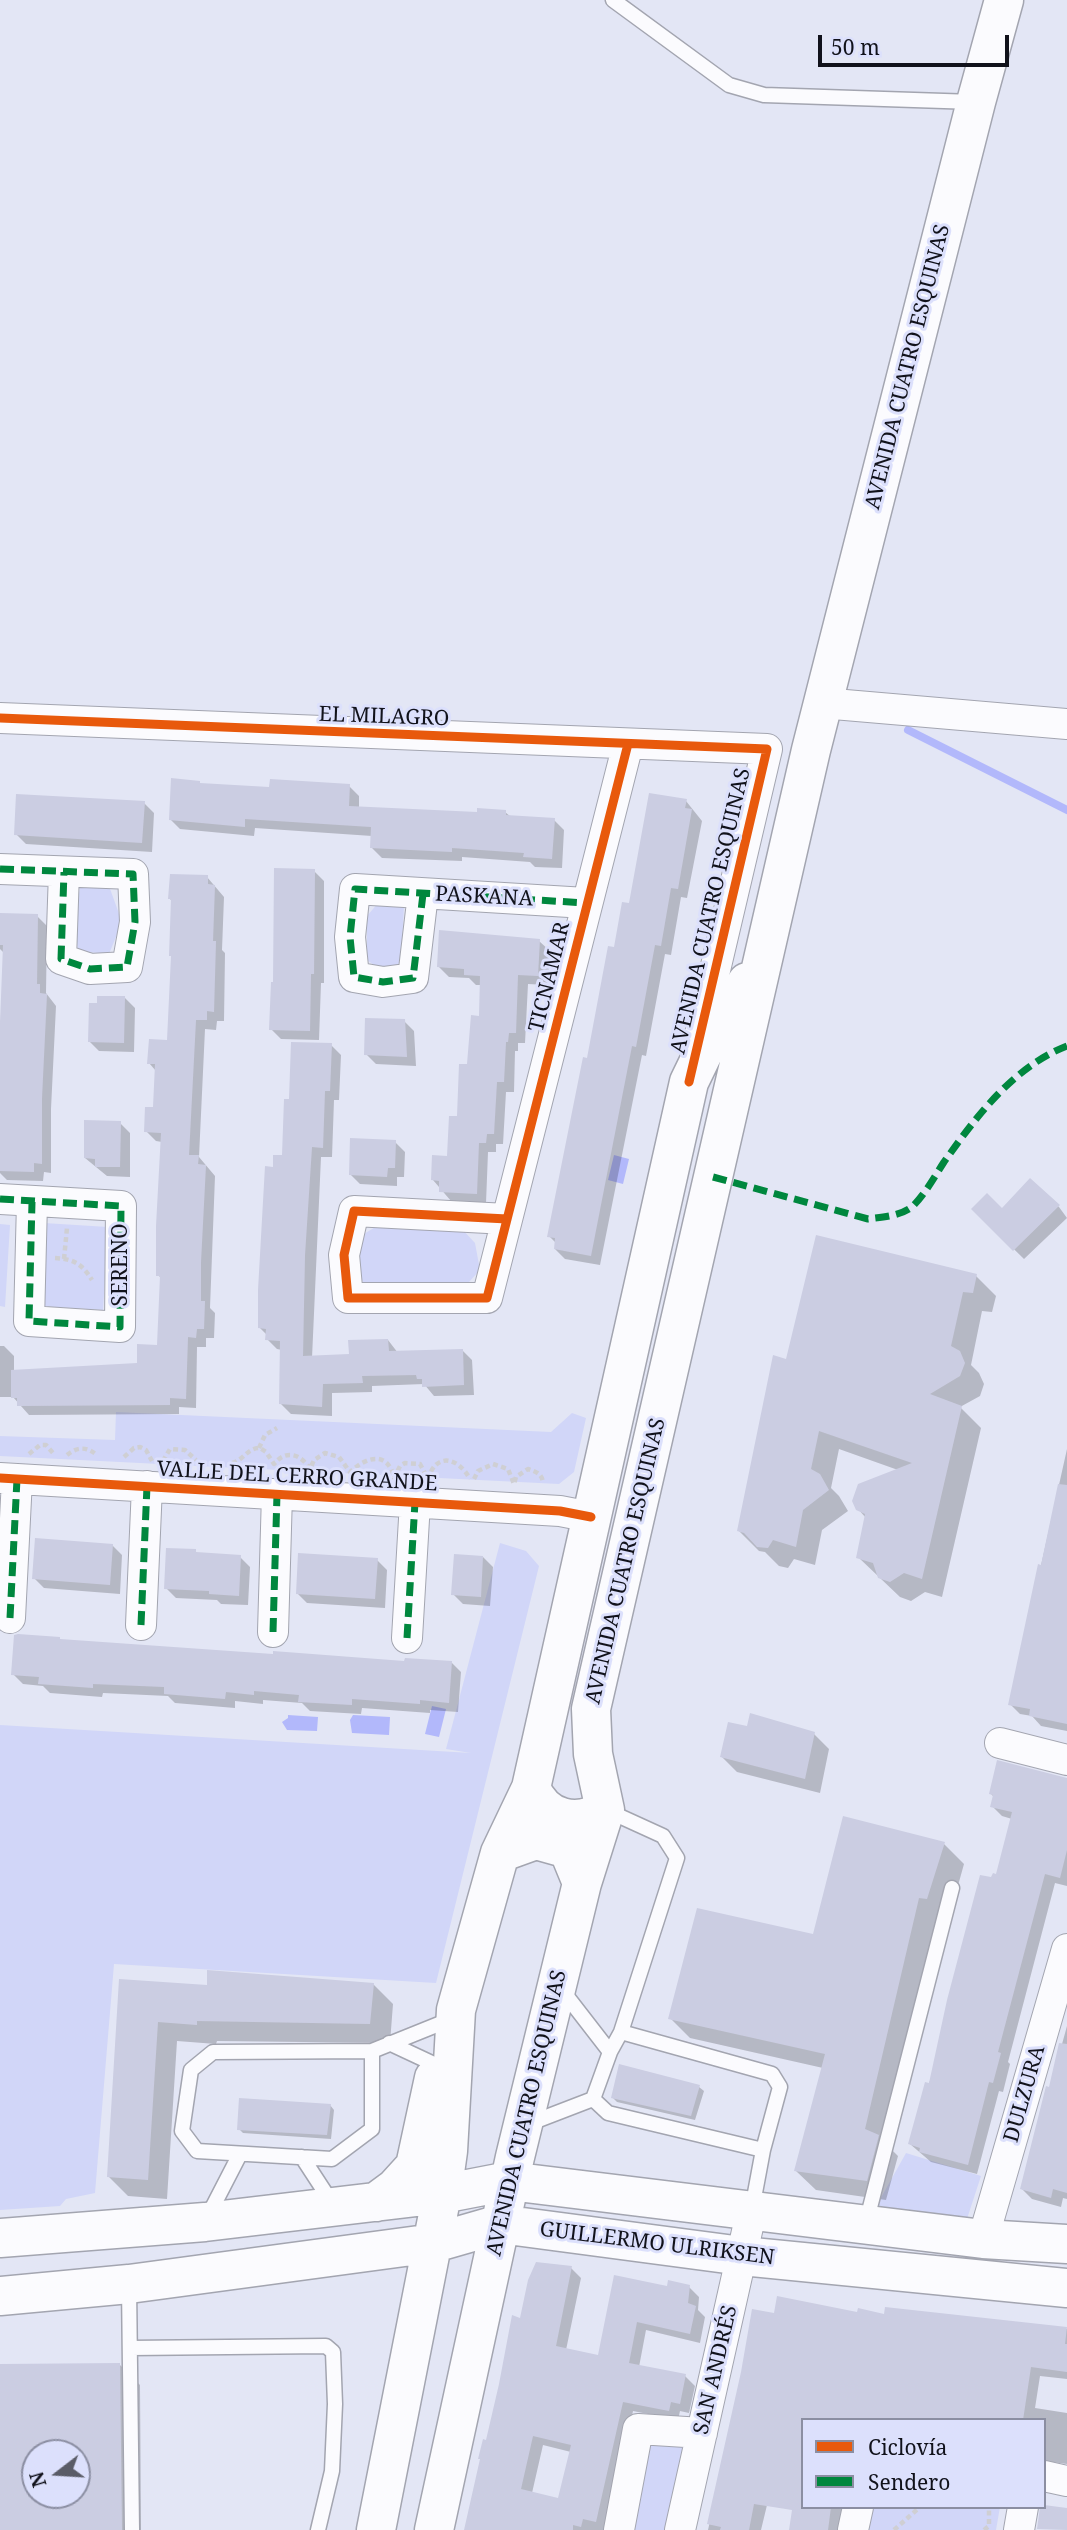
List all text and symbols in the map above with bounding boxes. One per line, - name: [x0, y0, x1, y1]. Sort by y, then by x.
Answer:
- scale bar: [822, 21, 1013, 65]
- text: 50 m: [831, 33, 880, 61]
- street label: AVENIDA CUATRO ESQUINAS: [860, 222, 956, 512]
- street label: EL MILAGRO: [318, 702, 450, 732]
- street label: AVENIDA CUATRO ESQUINAS: [666, 766, 756, 1056]
- street label: PASKANA: [434, 882, 534, 912]
- street label: TICNAMAR: [524, 919, 576, 1035]
- street label: SERENO: [108, 1224, 134, 1306]
- street label: AVENIDA CUATRO ESQUINAS: [581, 1416, 671, 1706]
- street label: VALLE DEL CERRO GRANDE: [156, 1457, 438, 1497]
- street label: AVENIDA CUATRO ESQUINAS: [482, 1968, 572, 2258]
- street label: DULZURA: [999, 2043, 1051, 2145]
- street label: GUILLERMO ULRIKSEN: [538, 2217, 776, 2271]
- street label: SAN ANDRÉS: [689, 2303, 743, 2437]
- legend: [801, 2418, 1046, 2509]
- text: Ciclovía: [868, 2433, 947, 2461]
- north arrow: [21, 2439, 91, 2509]
- text: Sendero: [868, 2468, 950, 2496]
- text: N: [23, 2469, 52, 2491]

